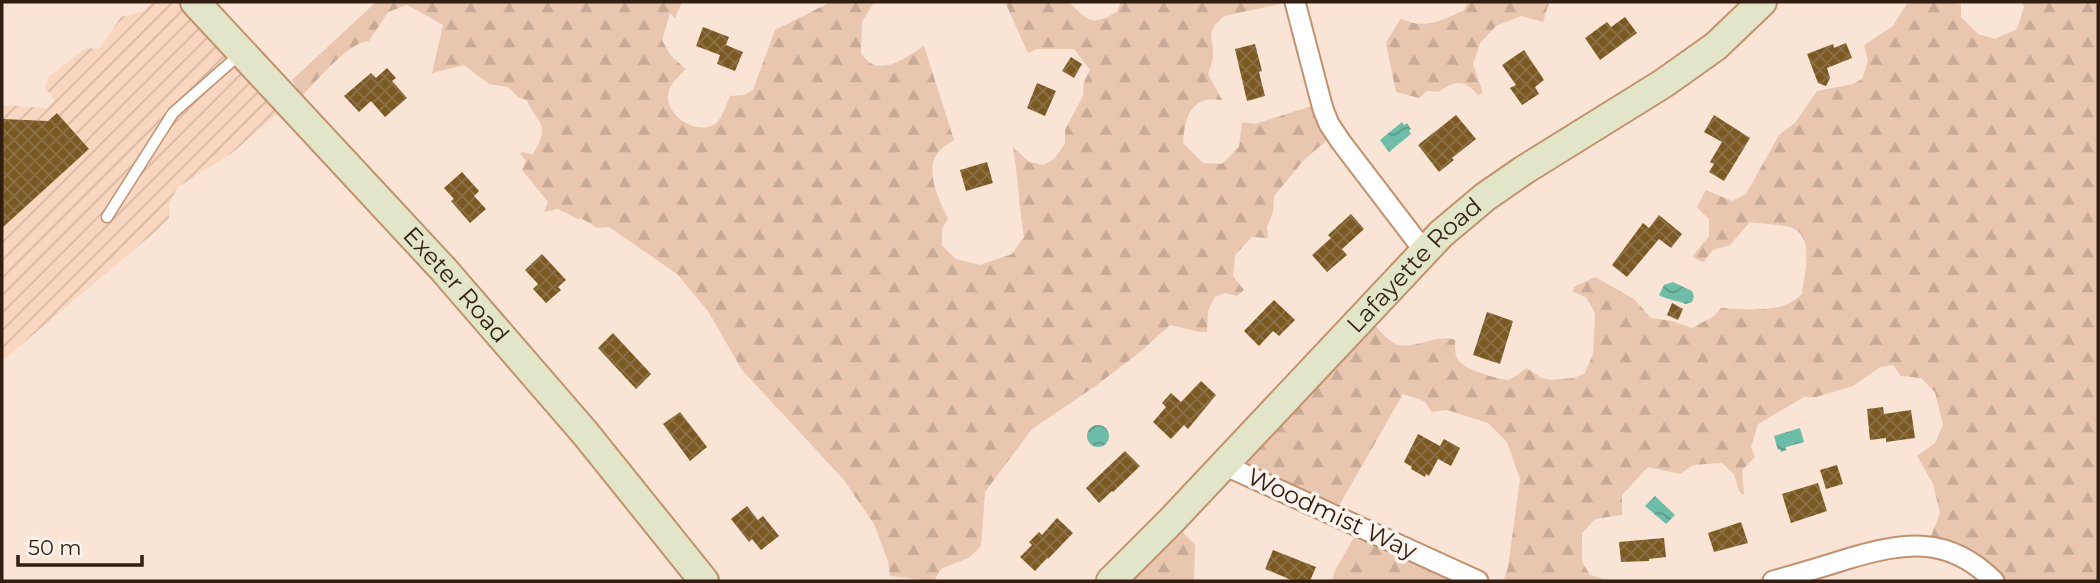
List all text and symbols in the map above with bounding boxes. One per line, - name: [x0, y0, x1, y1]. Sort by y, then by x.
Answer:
- street label: Lafayette Road: [1341, 191, 1487, 339]
- street label: Exeter Road: [397, 221, 515, 349]
- street label: Woodmist Way: [1243, 462, 1421, 565]
- scale bar: [18, 524, 142, 568]
- text: 50 m: [28, 535, 82, 560]

